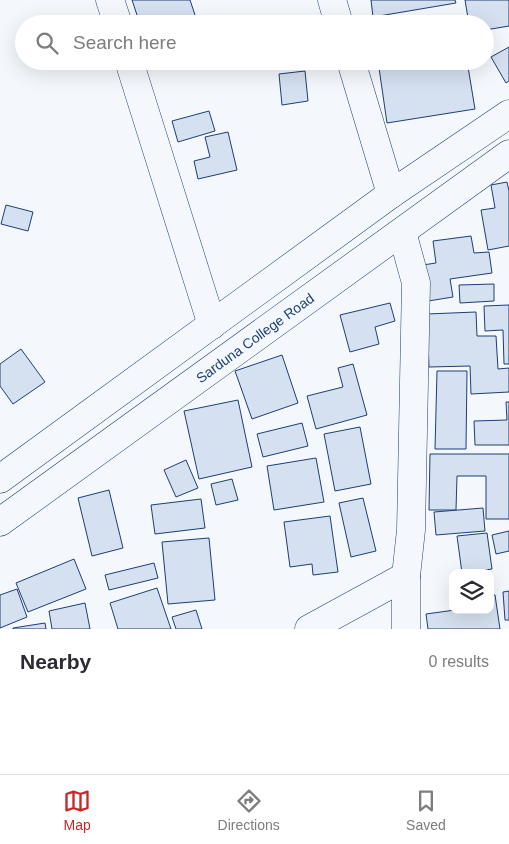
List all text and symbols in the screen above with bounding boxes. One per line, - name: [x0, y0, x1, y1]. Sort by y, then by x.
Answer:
- search box: [15, 15, 494, 70]
- icon: search: [33, 29, 61, 57]
- text: Search here: [73, 32, 177, 53]
- street label: Sarduna College Road: [193, 290, 317, 386]
- map controls: [449, 569, 494, 614]
- button: layers: [449, 569, 494, 614]
- text: Nearby: [20, 650, 91, 673]
- text: 0 results: [429, 653, 489, 670]
- tab: Map: [63, 787, 91, 833]
- tab: Directions: [218, 787, 280, 833]
- tab: Saved: [406, 787, 446, 833]

